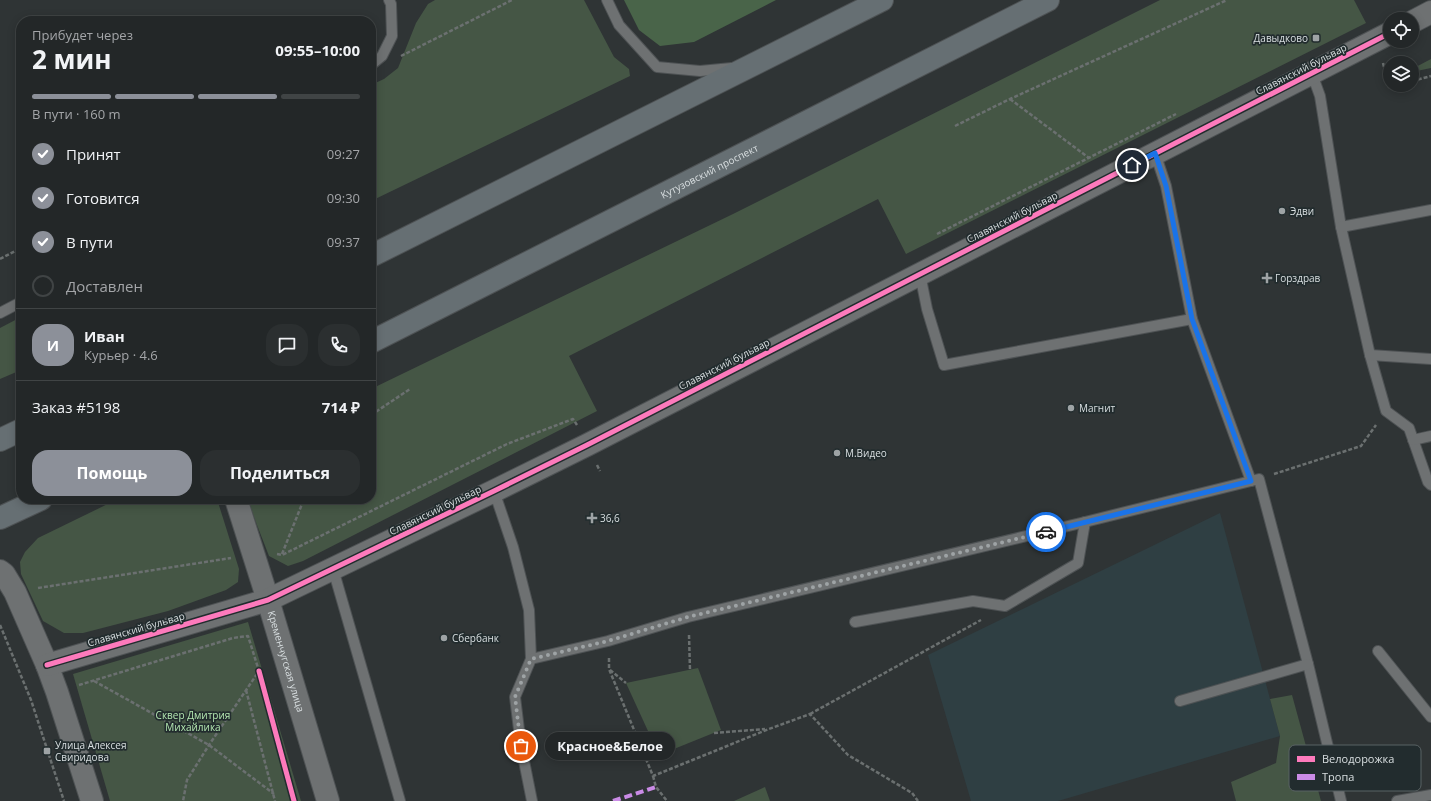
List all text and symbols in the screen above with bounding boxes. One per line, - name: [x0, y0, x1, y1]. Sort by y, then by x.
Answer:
- map controls: [1383, 12, 1419, 92]
- button: locate: [1383, 12, 1419, 48]
- text: Прибудет через: [32, 26, 133, 44]
- place label: Давыдково: [1253, 31, 1308, 45]
- marker: Давыдково: [1311, 33, 1321, 43]
- text: 09:55–10:00: [275, 40, 360, 60]
- street label: Славянский бульвар: [1253, 40, 1349, 98]
- text: 2 мин: [32, 41, 112, 77]
- button: layers: [1383, 56, 1419, 92]
- text: В пути · 160 m: [32, 105, 121, 123]
- street label: Кутузовский проспект: [658, 140, 761, 202]
- icon: check: [32, 143, 54, 165]
- text: Принят: [66, 144, 121, 164]
- text: 09:27: [327, 145, 360, 163]
- pin: [1115, 148, 1149, 182]
- icon: home: [1121, 154, 1143, 176]
- icon: check: [32, 187, 54, 209]
- text: Готовится: [66, 188, 140, 208]
- street label: Славянский бульвар: [964, 188, 1060, 246]
- text: 09:30: [327, 189, 360, 207]
- place label: Эдви: [1290, 204, 1314, 218]
- marker: Эдви: [1277, 206, 1287, 216]
- icon: check: [32, 231, 54, 253]
- text: В пути: [66, 232, 113, 252]
- text: 09:37: [327, 233, 360, 251]
- place label: Горздрав: [1275, 271, 1321, 285]
- marker: Горздрав: [1262, 273, 1272, 283]
- text: Доставлен: [66, 276, 143, 296]
- button: chat: [266, 324, 308, 366]
- button: phone: [318, 324, 360, 366]
- text: Иван: [84, 326, 125, 346]
- text: И: [47, 335, 59, 355]
- street label: Славянский бульвар: [676, 335, 772, 393]
- text: Курьер · 4.6: [84, 346, 158, 364]
- text: Заказ #5198: [32, 397, 120, 417]
- text: 714 ₽: [322, 397, 360, 417]
- place label: Магнит: [1079, 401, 1116, 415]
- marker: Магнит: [1066, 403, 1076, 413]
- place label: М.Видео: [845, 446, 887, 460]
- marker: М.Видео: [832, 448, 842, 458]
- button: Помощь: [32, 450, 192, 496]
- button: Поделиться: [200, 450, 360, 496]
- street label: Славянский бульвар: [387, 482, 483, 538]
- place label: 36,6: [600, 511, 620, 525]
- courier: [1026, 512, 1066, 552]
- marker: 36,6: [587, 513, 597, 523]
- icon: car: [1035, 521, 1057, 543]
- street label: Славянский бульвар: [86, 608, 186, 650]
- street label: Кременчугская улица: [265, 609, 308, 714]
- place label: Сбербанк: [452, 631, 500, 645]
- marker: Сбербанк: [439, 633, 449, 643]
- park label: Сквер Дмитрия Михайлика: [156, 708, 230, 734]
- pin: [504, 729, 538, 763]
- callout: Красное&Белое: [545, 732, 675, 760]
- icon: bag: [510, 735, 532, 757]
- text: Красное&Белое: [557, 737, 663, 755]
- place label: Улица Алексея Свиридова: [55, 738, 126, 764]
- legend: [1289, 745, 1421, 791]
- marker: Улица Алексея Свиридова: [42, 746, 52, 756]
- text: Велодорожка: [1322, 751, 1394, 766]
- text: Тропа: [1322, 769, 1354, 784]

